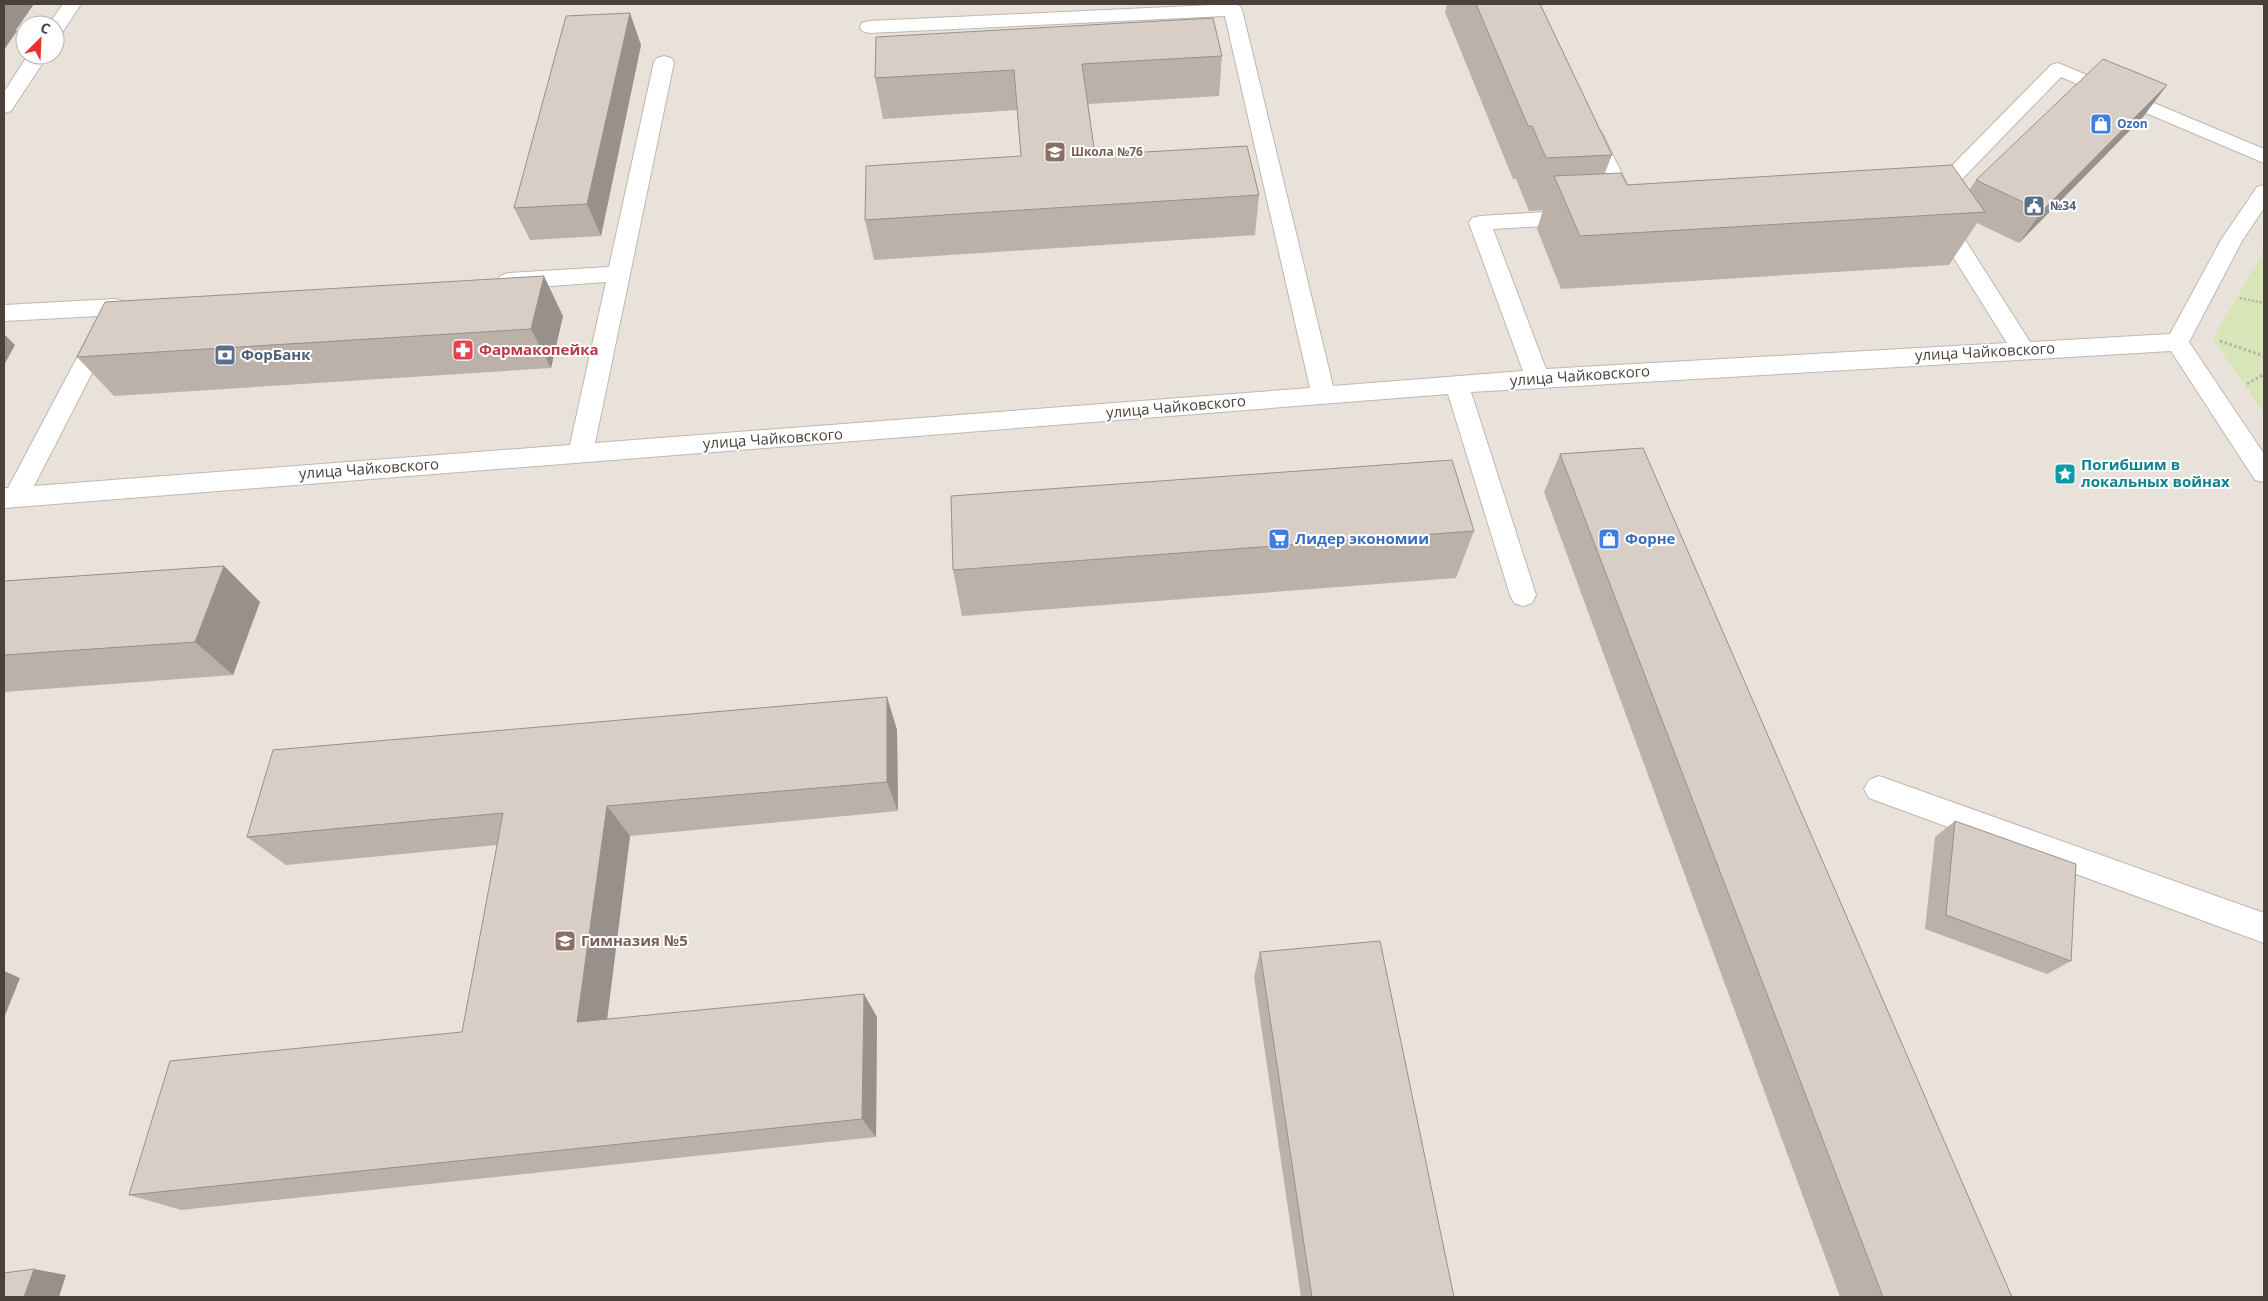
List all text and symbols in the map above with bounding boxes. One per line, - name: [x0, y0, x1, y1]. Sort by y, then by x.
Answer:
- north arrow: [15, 15, 65, 65]
- text: С: [38, 17, 54, 38]
- shop icon: Ozon: [2089, 112, 2113, 136]
- place label: Ozon: [2117, 115, 2148, 132]
- school or university icon: Школа №76: [1043, 140, 1067, 164]
- place label: Школа №76: [1071, 143, 1143, 160]
- public building icon: №34: [2022, 194, 2046, 218]
- place label: №34: [2050, 197, 2076, 214]
- street label: улица Чайковского: [1914, 337, 2056, 365]
- pharmacy icon: Фармакопейка: [451, 338, 475, 362]
- place label: Фармакопейка: [479, 339, 599, 359]
- bank icon: ФорБанк: [213, 343, 237, 367]
- place label: ФорБанк: [241, 344, 311, 364]
- street label: улица Чайковского: [1509, 360, 1651, 390]
- street label: улица Чайковского: [1105, 390, 1247, 422]
- street label: улица Чайковского: [702, 423, 844, 453]
- street label: улица Чайковского: [298, 453, 440, 483]
- place label: Погибшим в локальных войнах: [2081, 454, 2230, 491]
- place icon: Погибшим в локальных войнах: [2053, 462, 2077, 486]
- supermarket icon: Лидер экономии: [1267, 527, 1291, 551]
- shop icon: Форне: [1597, 527, 1621, 551]
- place label: Лидер экономии: [1295, 528, 1429, 548]
- place label: Форне: [1625, 528, 1676, 548]
- school or university icon: Гимназия №5: [553, 929, 577, 953]
- place label: Гимназия №5: [581, 930, 688, 950]

